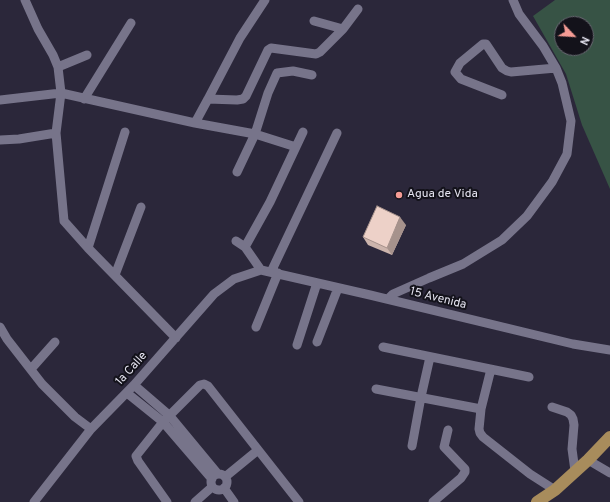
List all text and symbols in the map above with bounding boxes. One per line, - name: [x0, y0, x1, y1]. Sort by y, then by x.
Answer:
- north arrow: [554, 16, 594, 56]
- text: N: [576, 34, 592, 47]
- place label: Agua de Vida: [407, 188, 478, 202]
- marker: Agua de Vida: [394, 190, 404, 200]
- street label: 15 Avenida: [408, 285, 468, 313]
- street label: 1a Calle: [113, 349, 151, 389]

